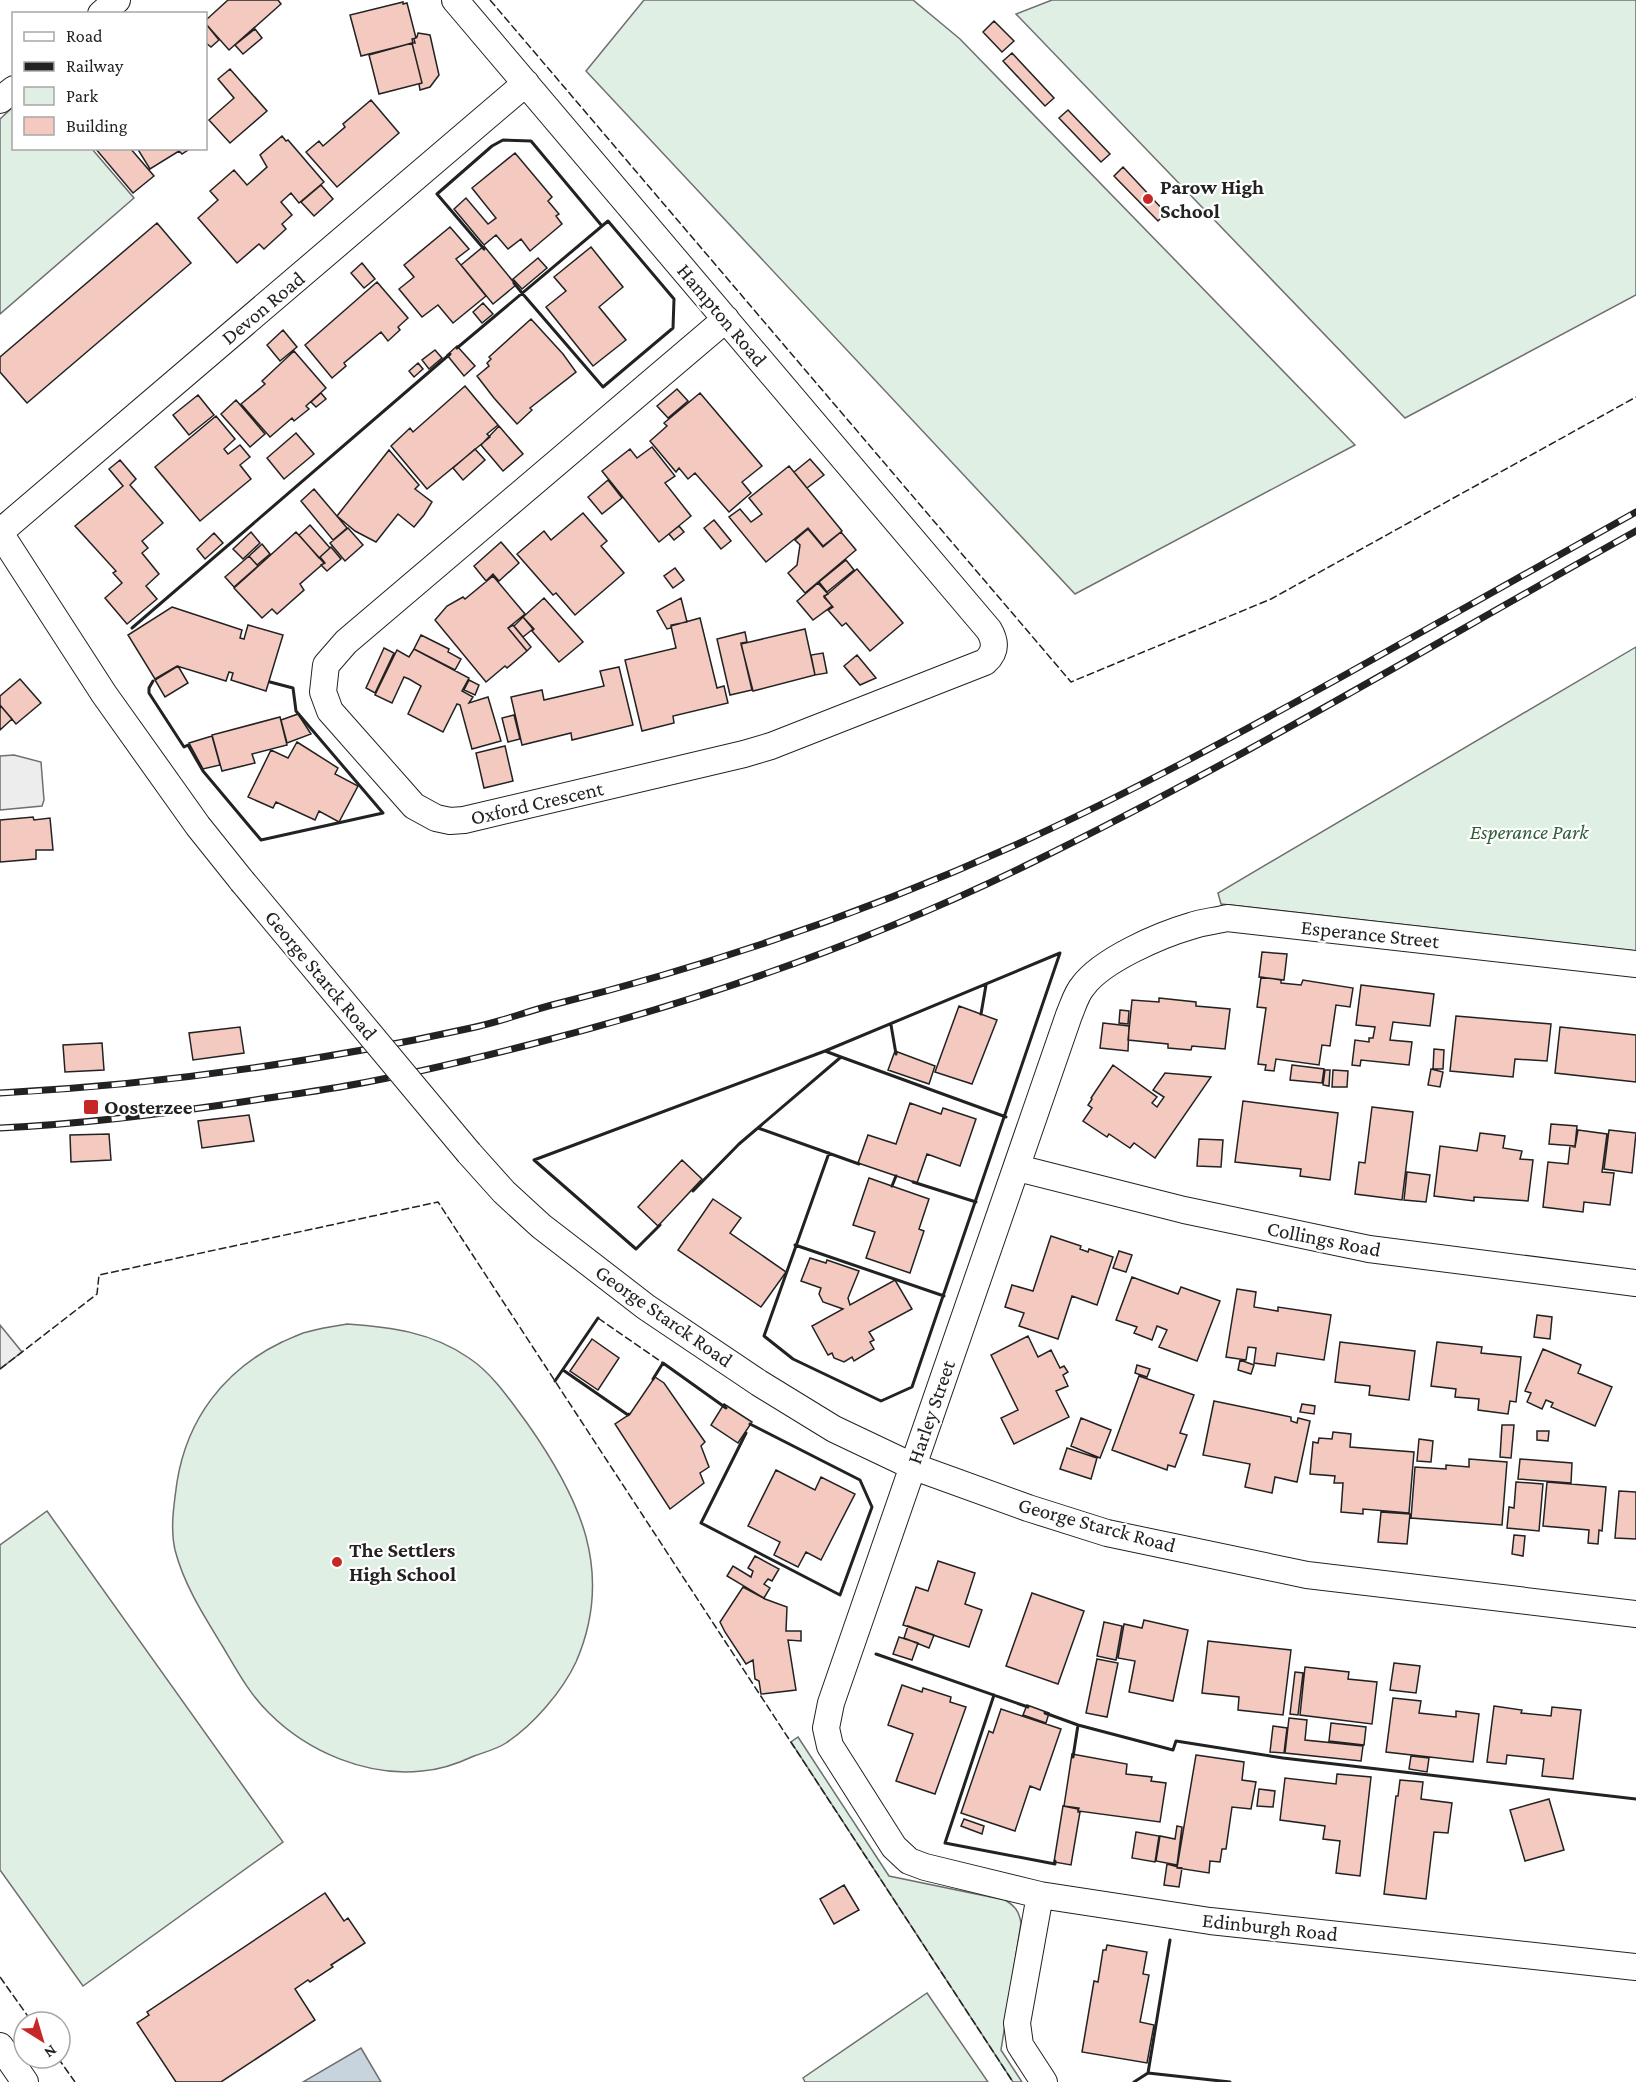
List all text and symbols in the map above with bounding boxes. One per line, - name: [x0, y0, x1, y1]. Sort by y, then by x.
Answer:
- legend: [12, 12, 207, 150]
- text: Road: [66, 26, 103, 46]
- text: Railway: [66, 56, 124, 76]
- text: Park: [66, 86, 98, 106]
- text: Building: [66, 116, 128, 136]
- place label: Parow High School: [1160, 175, 1264, 223]
- marker: Parow High School: [1141, 192, 1155, 206]
- street label: Hampton Road: [672, 259, 772, 371]
- street label: Devon Road: [217, 266, 309, 350]
- street label: Oxford Crescent: [468, 776, 607, 830]
- park label: Esperance Park: [1470, 820, 1589, 844]
- street label: George Starck Road: [260, 905, 382, 1045]
- street label: Esperance Street: [1300, 915, 1441, 953]
- place label: Oosterzee: [104, 1095, 193, 1119]
- marker: Oosterzee: [82, 1098, 100, 1116]
- street label: Collings Road: [1265, 1216, 1383, 1262]
- street label: George Starck Road: [591, 1260, 737, 1372]
- street label: Harley Street: [902, 1356, 960, 1467]
- street label: George Starck Road: [1016, 1492, 1178, 1558]
- place label: The Settlers High School: [349, 1538, 456, 1586]
- marker: The Settlers High School: [330, 1555, 344, 1569]
- street label: Edinburgh Road: [1201, 1908, 1339, 1946]
- north arrow: [12, 2010, 72, 2070]
- text: N: [41, 2042, 60, 2062]

